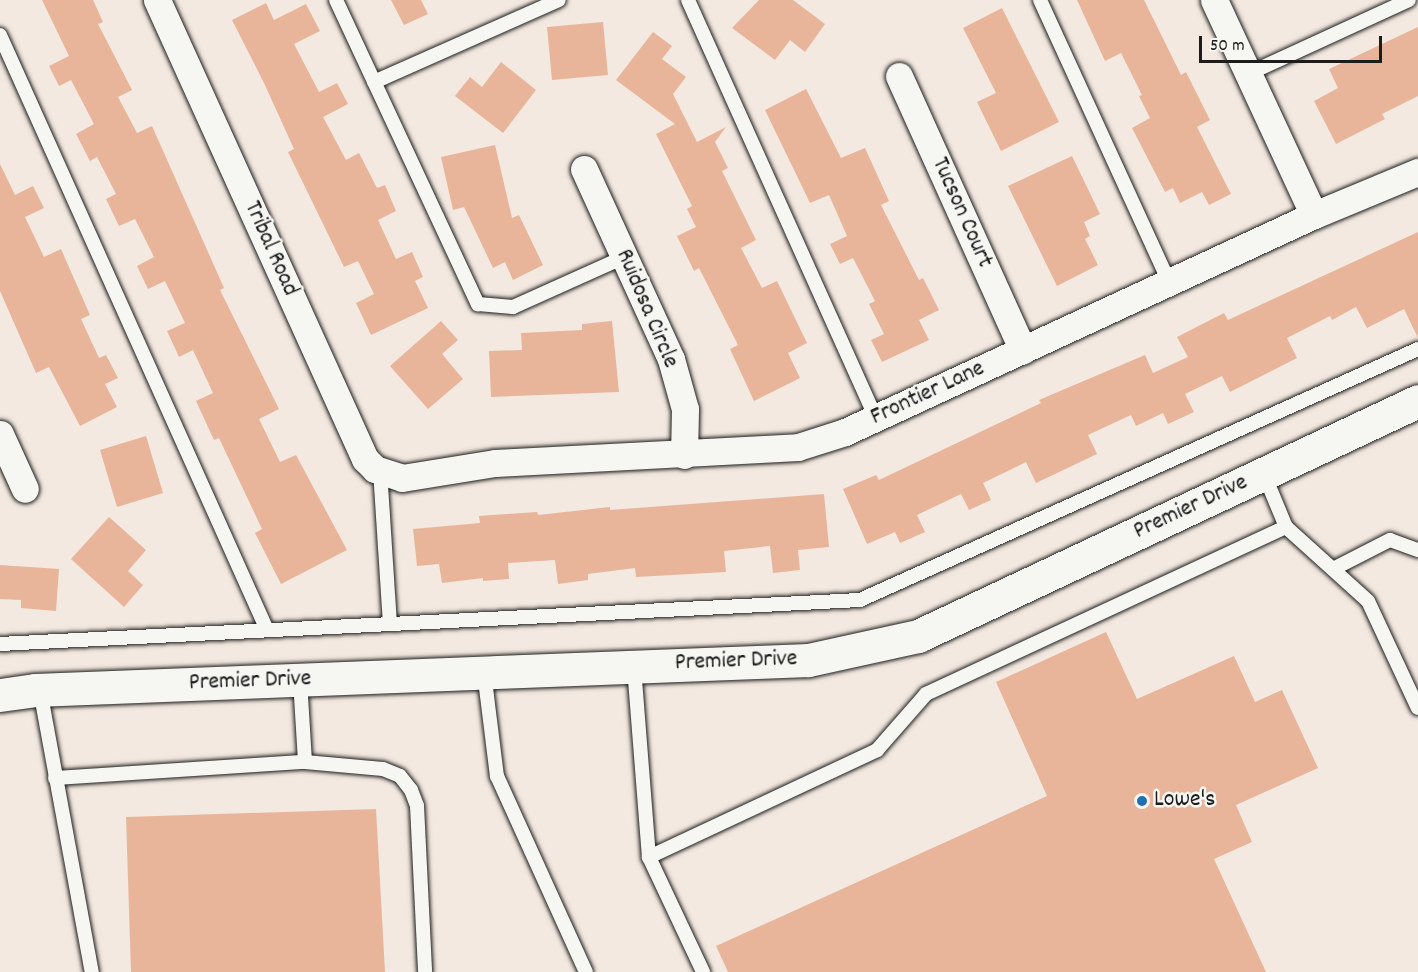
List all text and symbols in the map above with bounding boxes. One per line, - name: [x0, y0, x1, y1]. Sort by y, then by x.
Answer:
- scale bar: [1202, 24, 1385, 62]
- text: 50 m: [1210, 34, 1245, 59]
- street label: Tucson Court: [924, 153, 998, 273]
- street label: Tribal Road: [236, 197, 304, 301]
- street label: Ruidosa Circle: [608, 245, 684, 373]
- street label: Frontier Lane: [866, 355, 990, 433]
- street label: Premier Drive: [1129, 469, 1253, 547]
- street label: Premier Drive: [674, 645, 798, 679]
- street label: Premier Drive: [188, 665, 312, 699]
- place label: Lowe's: [1154, 787, 1215, 815]
- marker: Lowe's: [1135, 794, 1149, 808]

